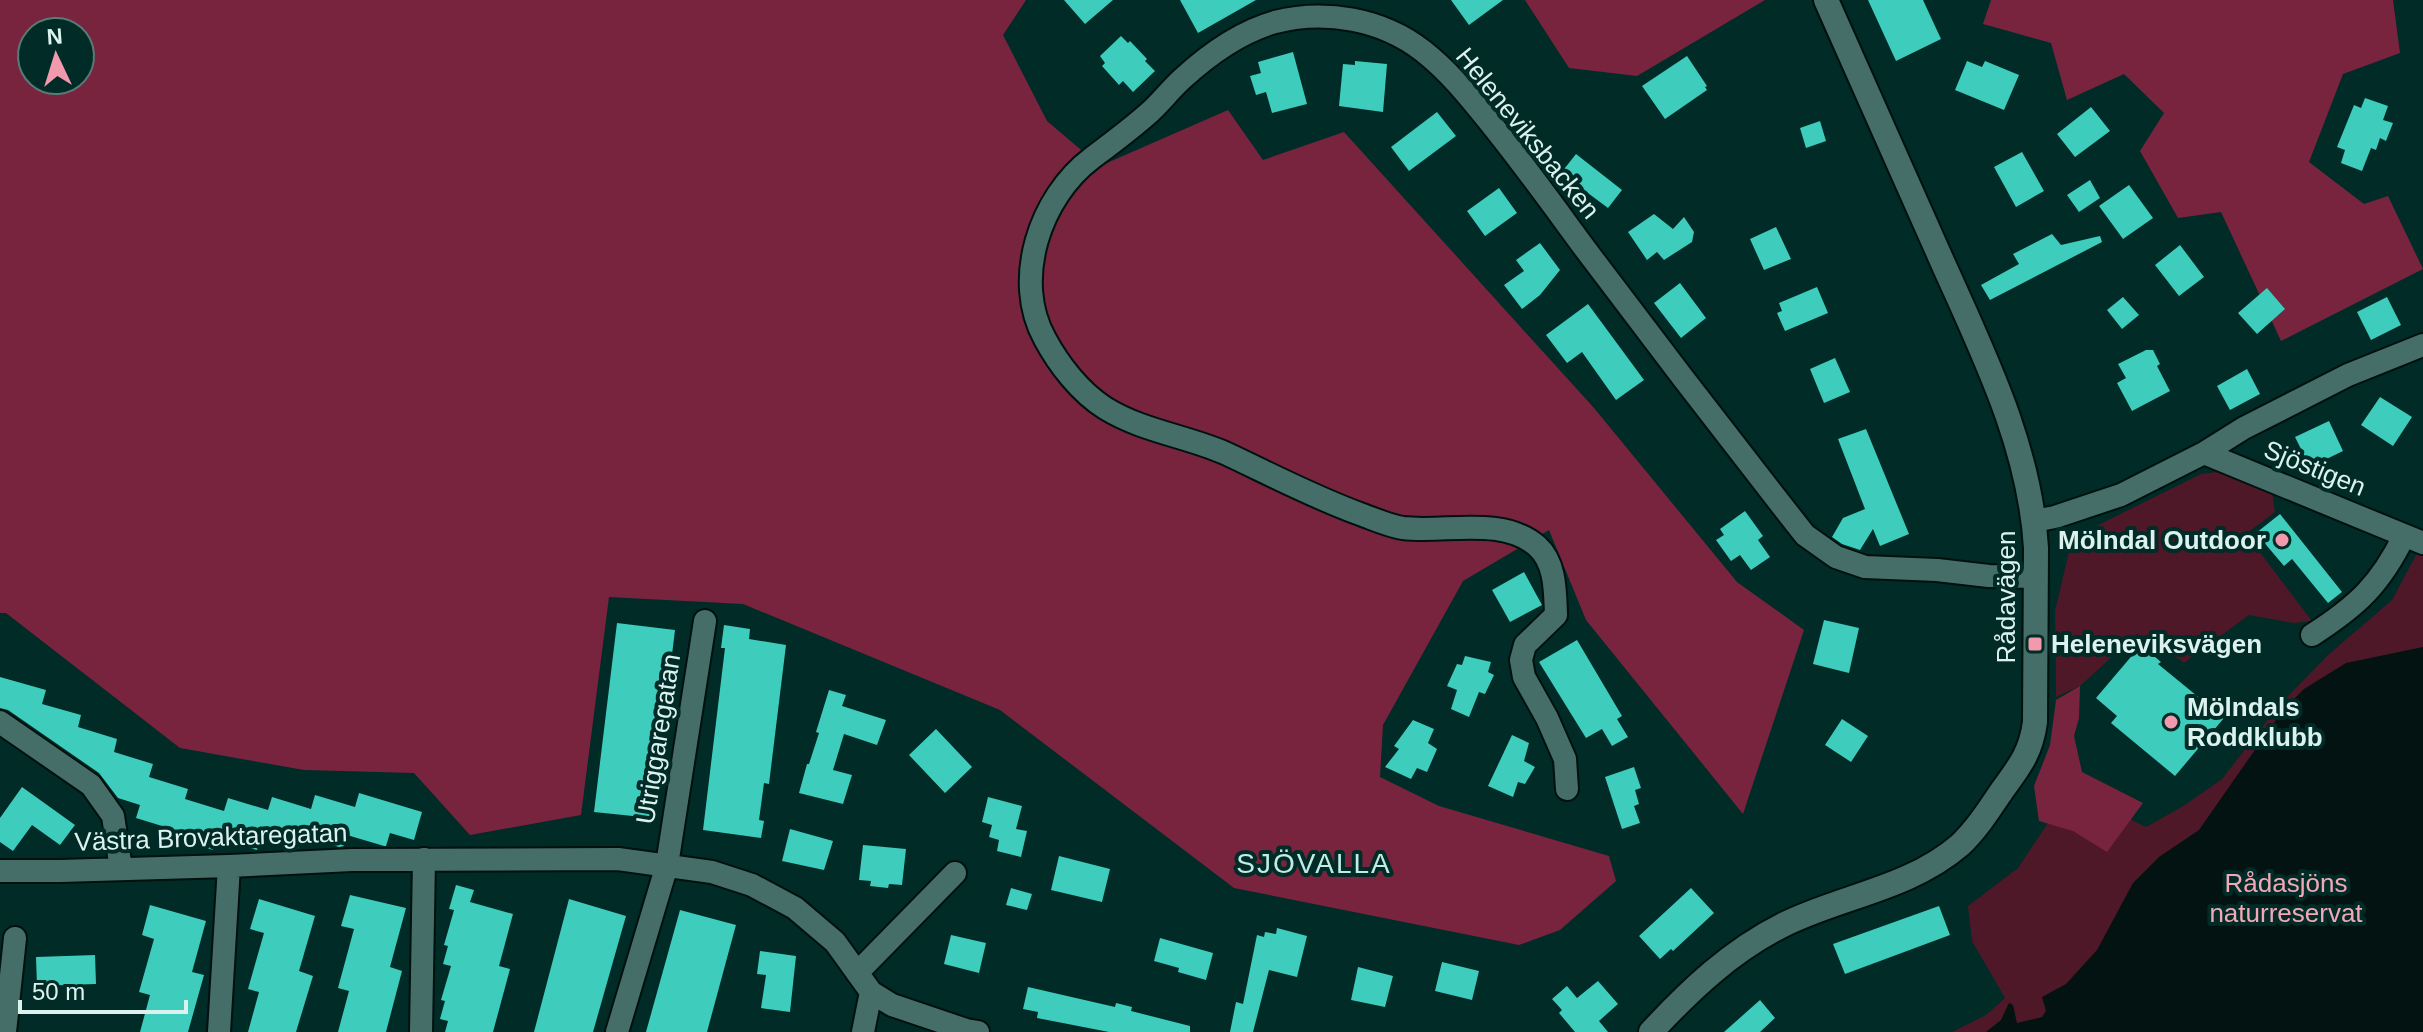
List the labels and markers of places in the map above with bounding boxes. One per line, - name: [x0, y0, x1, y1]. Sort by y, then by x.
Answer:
- place label: Mölndal Outdoor: [2058, 525, 2266, 555]
- marker: Mölndal Outdoor: [2273, 531, 2291, 549]
- place label: Heleneviksvägen: [2051, 629, 2262, 659]
- marker: Heleneviksvägen: [2026, 635, 2044, 653]
- place label: Mölndals Roddklubb: [2187, 692, 2323, 752]
- marker: Mölndals Roddklubb: [2162, 713, 2180, 731]

